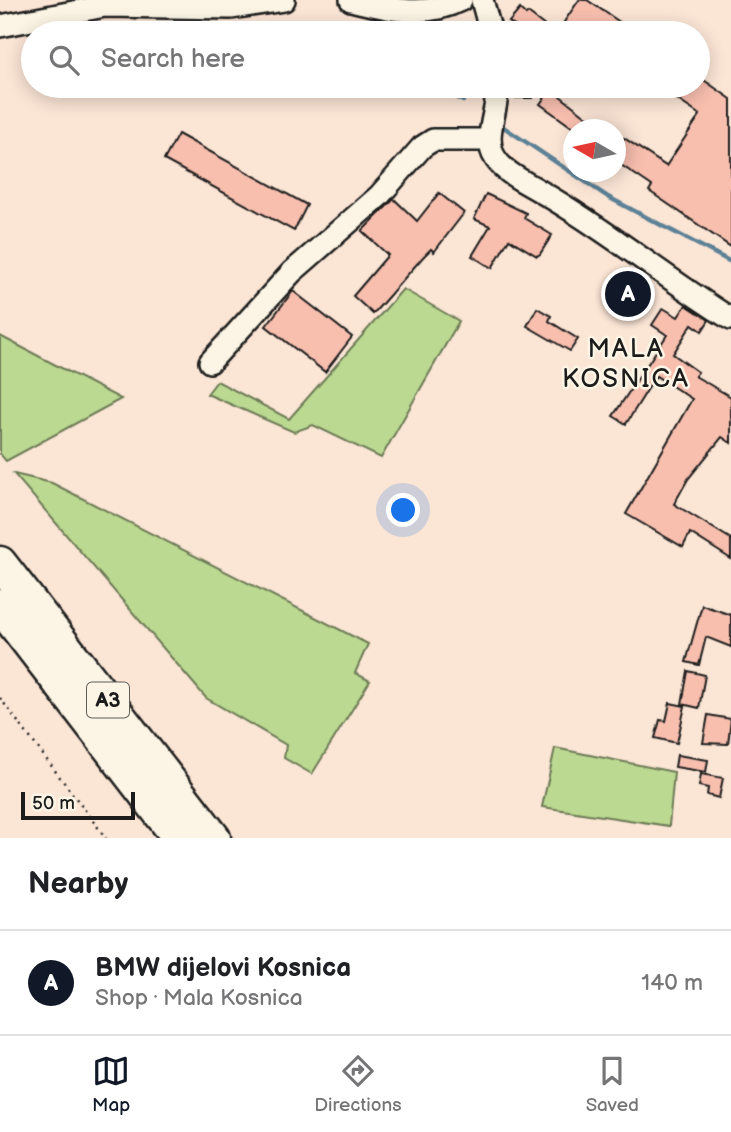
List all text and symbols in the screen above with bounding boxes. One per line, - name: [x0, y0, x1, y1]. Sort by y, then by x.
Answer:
- search box: [21, 21, 710, 98]
- icon: search: [45, 41, 83, 79]
- text: Search here: [101, 44, 245, 75]
- north arrow: [563, 119, 626, 182]
- pin: A: [605, 268, 651, 320]
- district label: MALA KOSNICA: [562, 334, 690, 395]
- your location: [386, 493, 420, 527]
- road number: A3: [87, 682, 129, 718]
- scale bar: [21, 789, 135, 821]
- text: 50 m: [32, 792, 75, 815]
- text: Nearby: [28, 866, 128, 902]
- text: BMW dijelovi Kosnica: [95, 953, 351, 984]
- text: A: [44, 969, 58, 997]
- text: 140 m: [641, 969, 703, 997]
- text: Shop · Mala Kosnica: [95, 984, 303, 1012]
- tab: Map: [92, 1052, 130, 1117]
- tab: Directions: [314, 1052, 402, 1117]
- tab: Saved: [586, 1052, 639, 1117]

